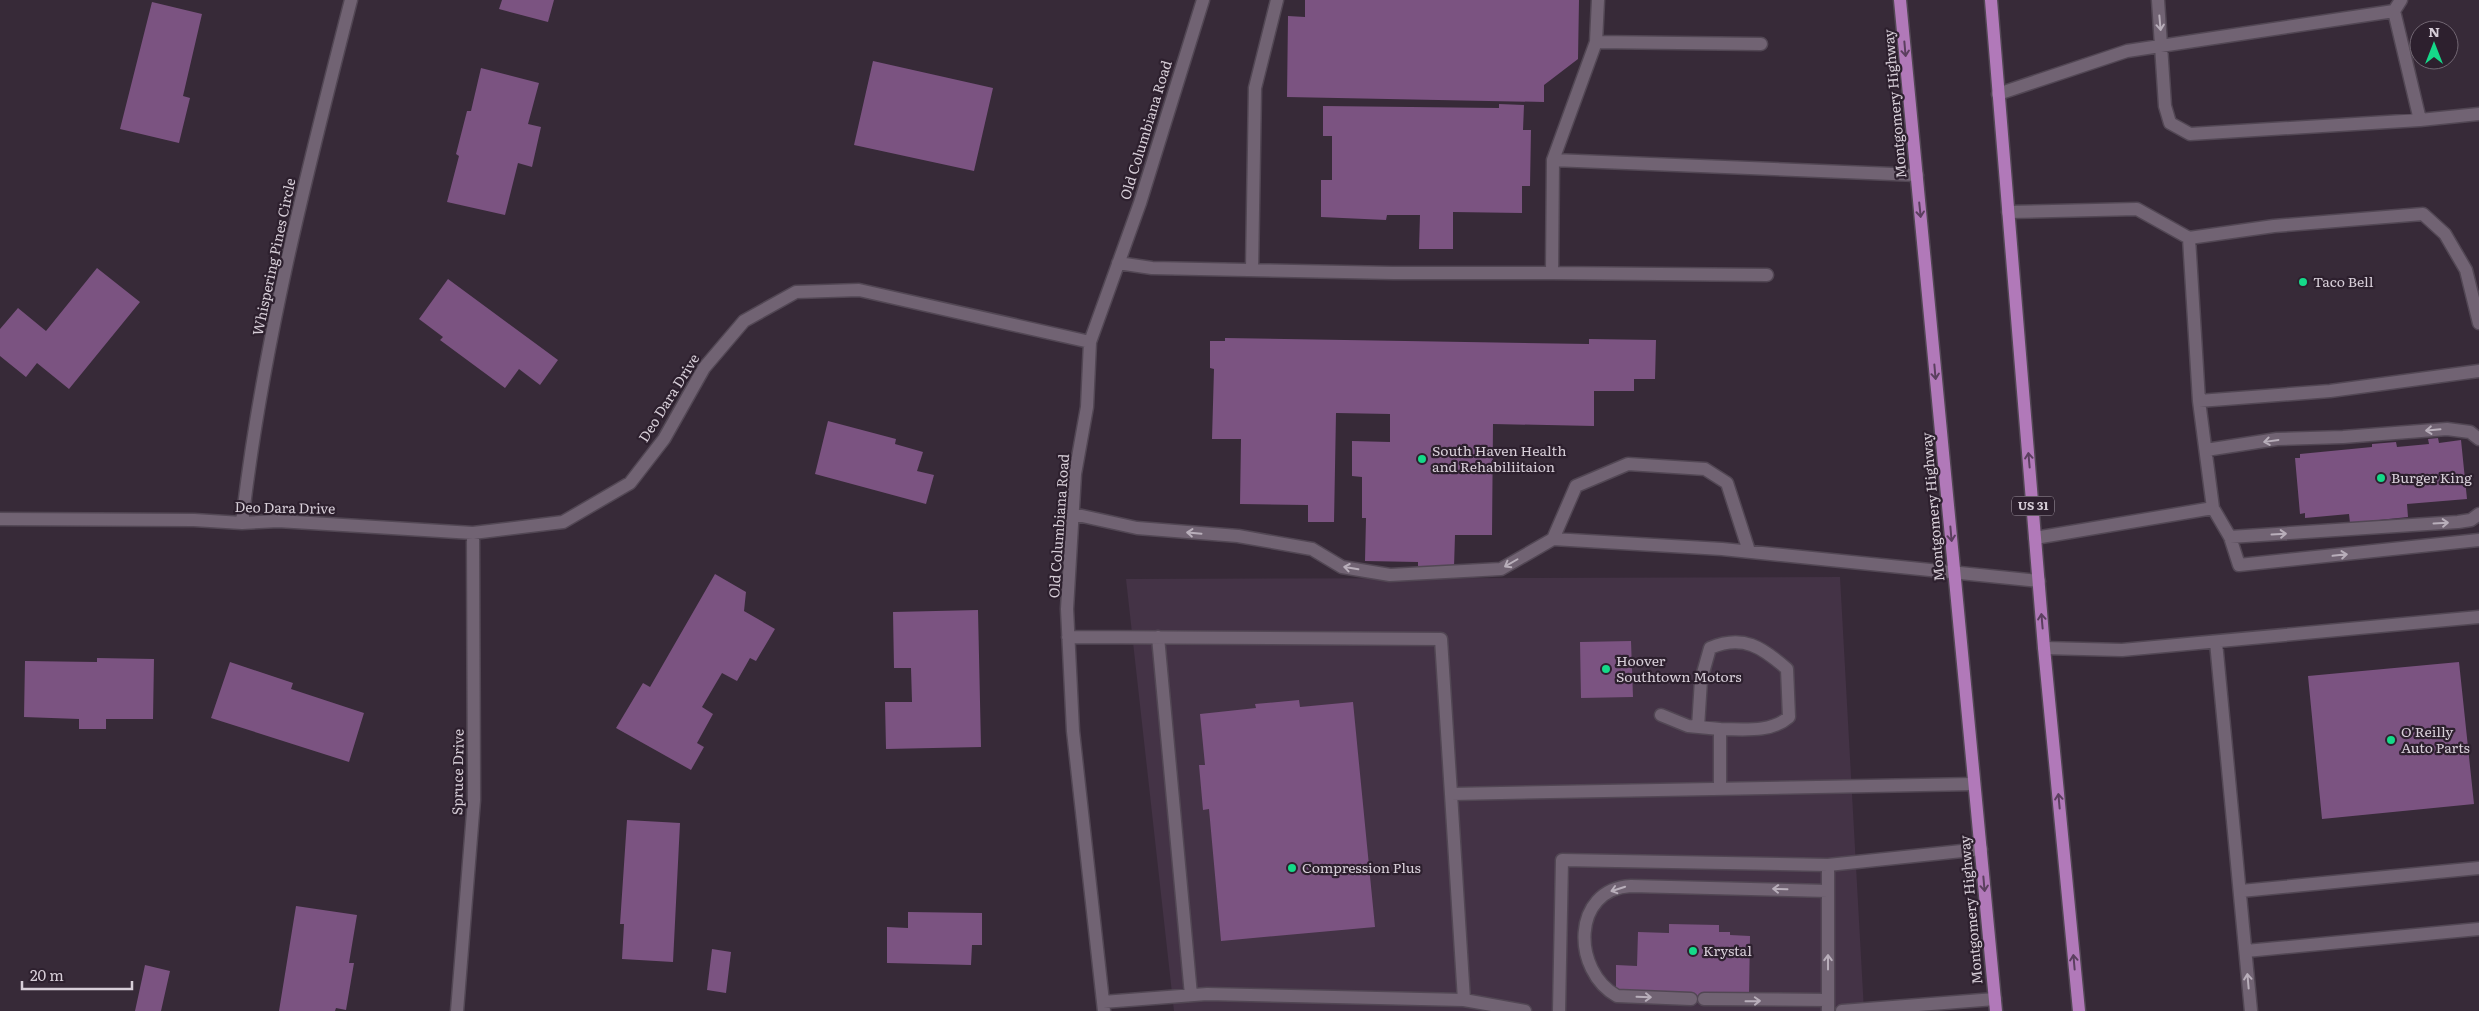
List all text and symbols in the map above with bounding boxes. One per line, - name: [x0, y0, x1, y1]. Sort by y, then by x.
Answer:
- one-way arrow: [2155, 15, 2165, 31]
- north arrow: [2409, 20, 2459, 70]
- text: N: [2428, 21, 2440, 41]
- street label: Montgomery Highway: [1877, 28, 1910, 179]
- one-way arrow: [1900, 40, 1909, 56]
- street label: Old Columbiana Road: [1114, 57, 1176, 202]
- street label: Whispering Pines Circle: [247, 176, 299, 337]
- one-way arrow: [1915, 202, 1925, 218]
- place label: Taco Bell: [2313, 271, 2374, 291]
- marker: Taco Bell: [2297, 276, 2309, 288]
- street label: Deo Dara Drive: [633, 349, 703, 446]
- one-way arrow: [1931, 364, 1940, 380]
- one-way arrow: [2425, 425, 2441, 435]
- street label: Montgomery Highway: [1915, 431, 1948, 582]
- one-way arrow: [2263, 436, 2279, 446]
- place label: South Haven Health and Rehabiliitaion: [1432, 440, 1566, 476]
- one-way arrow: [2024, 452, 2033, 468]
- street label: Old Columbiana Road: [1043, 453, 1073, 599]
- marker: South Haven Health and Rehabiliitaion: [1416, 453, 1428, 465]
- place label: Burger King: [2391, 467, 2472, 487]
- marker: Burger King: [2375, 472, 2387, 484]
- street label: Deo Dara Drive: [234, 496, 336, 518]
- road number: US 31: [2012, 496, 2054, 516]
- one-way arrow: [2433, 519, 2449, 528]
- one-way arrow: [1946, 526, 1956, 542]
- one-way arrow: [1187, 528, 1203, 537]
- one-way arrow: [2271, 530, 2287, 539]
- one-way arrow: [2331, 550, 2347, 559]
- one-way arrow: [1504, 559, 1518, 569]
- one-way arrow: [1343, 563, 1359, 573]
- one-way arrow: [2037, 614, 2047, 630]
- place label: Hoover Southtown Motors: [1616, 650, 1742, 686]
- marker: Hoover Southtown Motors: [1600, 663, 1612, 675]
- place label: O'Reilly Auto Parts: [2401, 721, 2470, 757]
- street label: Spruce Drive: [446, 729, 468, 815]
- marker: O'Reilly Auto Parts: [2385, 734, 2397, 746]
- one-way arrow: [2054, 793, 2064, 809]
- street label: Montgomery Highway: [1953, 834, 1986, 985]
- place label: Compression Plus: [1302, 857, 1421, 877]
- marker: Compression Plus: [1286, 862, 1298, 874]
- one-way arrow: [1979, 876, 1989, 892]
- one-way arrow: [1611, 885, 1626, 894]
- one-way arrow: [1772, 885, 1788, 894]
- place label: Krystal: [1703, 940, 1752, 960]
- marker: Krystal: [1687, 945, 1699, 957]
- one-way arrow: [1823, 955, 1833, 971]
- one-way arrow: [2070, 955, 2079, 971]
- scale bar: [22, 958, 132, 990]
- text: 20 m: [30, 963, 64, 986]
- one-way arrow: [2244, 973, 2253, 989]
- one-way arrow: [1636, 992, 1652, 1002]
- one-way arrow: [1744, 996, 1761, 1006]

